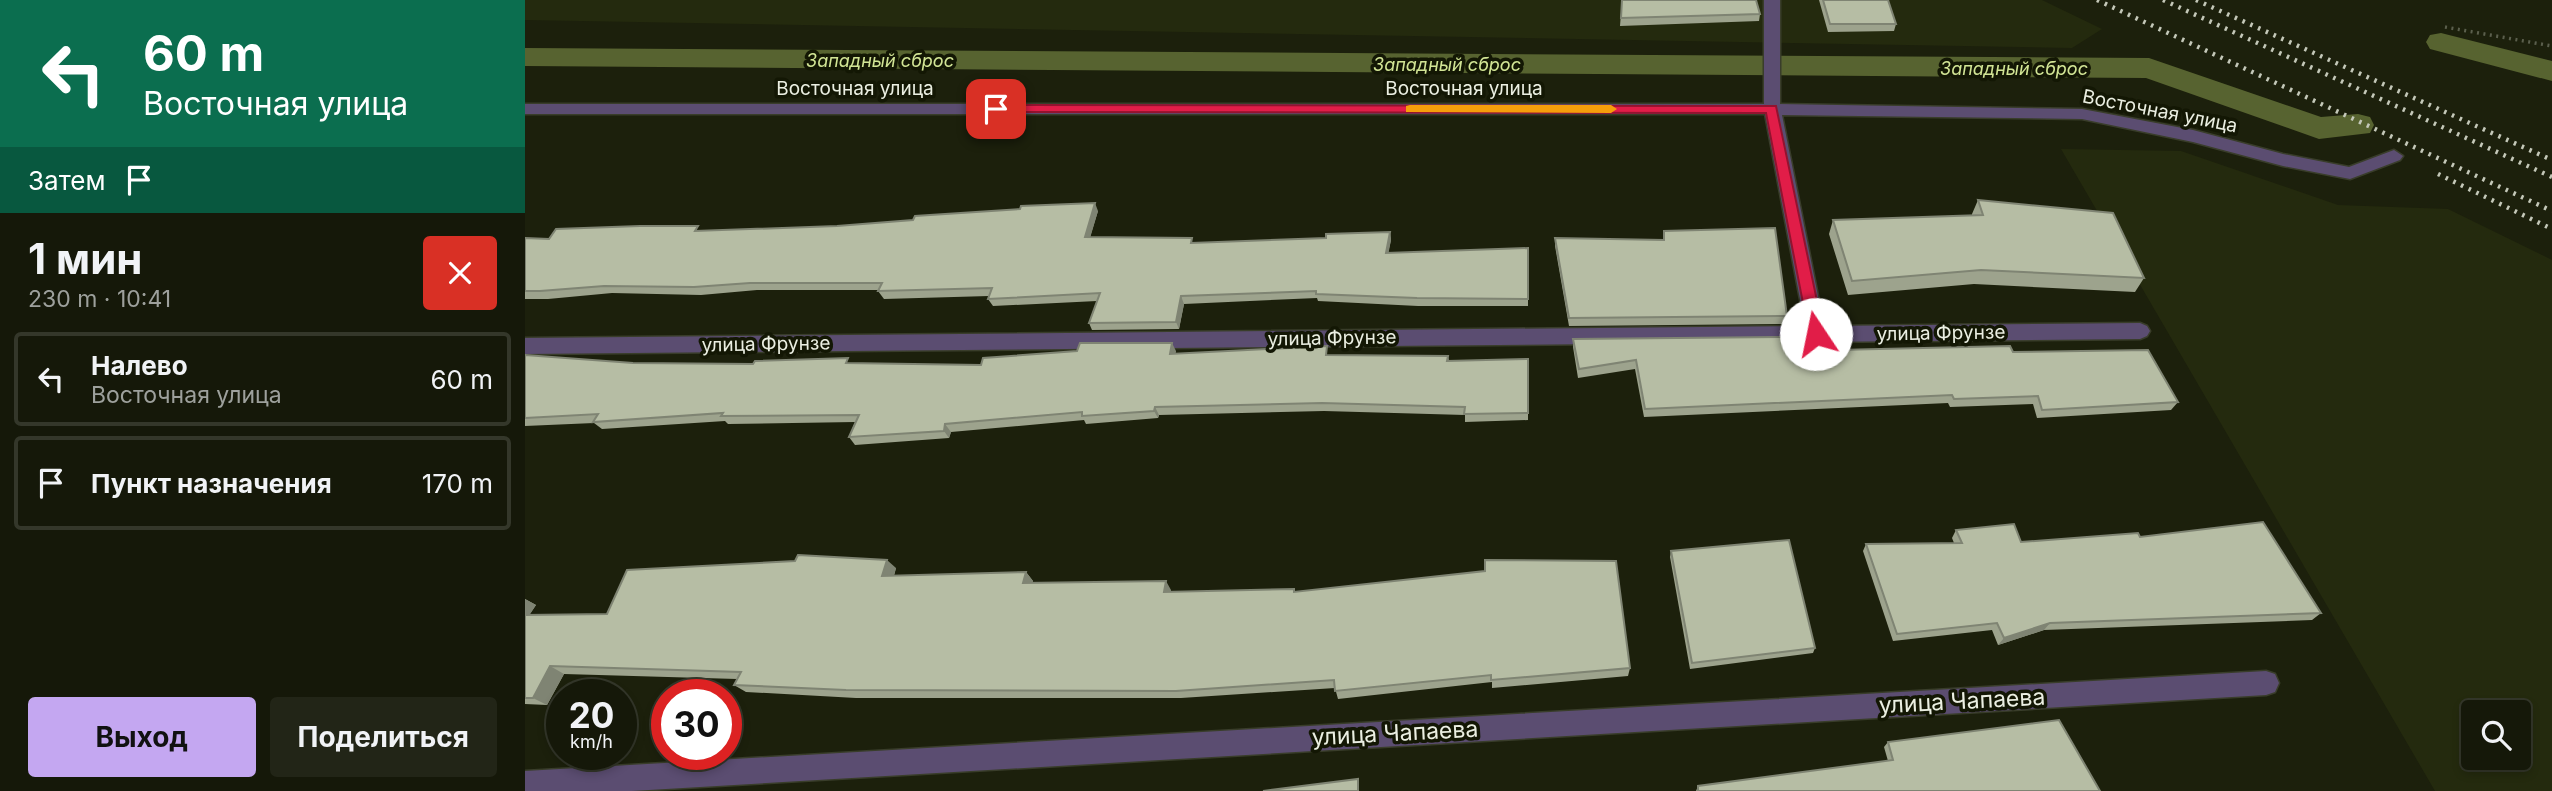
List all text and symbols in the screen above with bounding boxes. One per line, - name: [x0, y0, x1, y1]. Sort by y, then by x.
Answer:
- text: 60 m: [143, 24, 264, 83]
- icon: left: [28, 28, 119, 119]
- water label: Западный сброс: [806, 50, 954, 71]
- water label: Западный сброс: [1373, 54, 1521, 75]
- water label: Западный сброс: [1940, 58, 2088, 79]
- street label: Восточная улица: [776, 77, 934, 100]
- street label: Восточная улица: [1385, 77, 1543, 100]
- pin: [966, 79, 1026, 139]
- text: Восточная улица: [143, 84, 408, 123]
- street label: Восточная улица: [2080, 85, 2240, 137]
- icon: arrive: [977, 90, 1015, 128]
- icon: arrive: [120, 161, 158, 199]
- text: Затем: [28, 165, 106, 196]
- text: 1 мин: [28, 233, 142, 284]
- button: close: [423, 236, 497, 310]
- text: 230 m · 10:41: [28, 285, 171, 313]
- position arrow: [1779, 297, 1853, 371]
- street label: улица Фрунзе: [1876, 320, 2006, 346]
- street label: улица Фрунзе: [1267, 325, 1397, 351]
- street label: улица Фрунзе: [701, 331, 831, 357]
- text: Налево: [91, 350, 188, 381]
- icon: left: [32, 360, 70, 398]
- text: 60 m: [430, 364, 493, 395]
- text: Восточная улица: [91, 381, 282, 409]
- icon: arrive: [32, 464, 70, 502]
- text: Пункт назначения: [91, 468, 332, 499]
- text: 170 m: [422, 468, 493, 499]
- speed limit sign: 30: [651, 679, 742, 770]
- street label: улица Чапаева: [1878, 683, 2046, 719]
- text: 20: [569, 694, 614, 736]
- button: Выход: [28, 697, 256, 777]
- button: Поделиться: [270, 697, 497, 777]
- map controls: [2461, 700, 2531, 770]
- button: search: [2461, 700, 2531, 770]
- street label: улица Чапаева: [1311, 715, 1479, 751]
- text: km/h: [570, 731, 613, 752]

